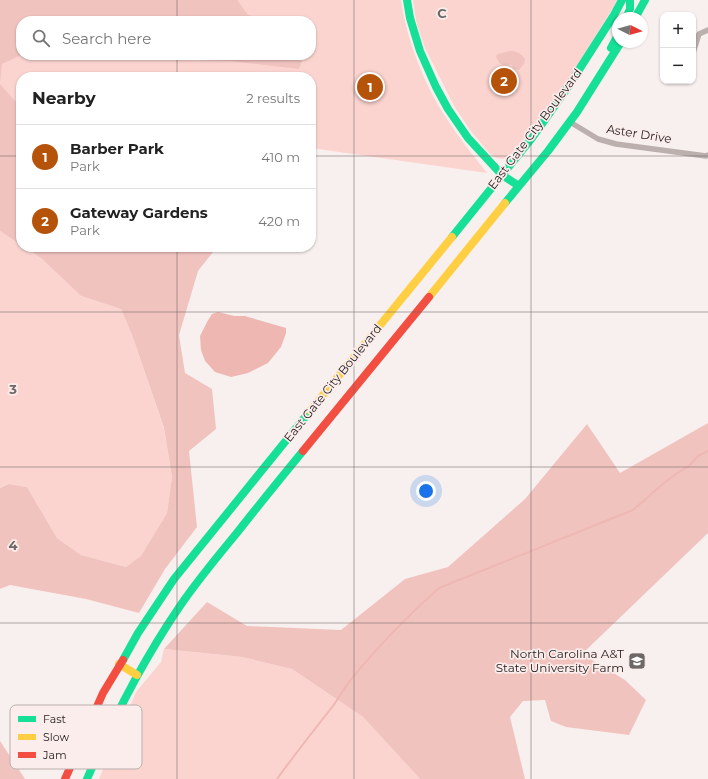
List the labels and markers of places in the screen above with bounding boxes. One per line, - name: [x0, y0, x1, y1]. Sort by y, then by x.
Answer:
- pin: 2: [491, 66, 517, 96]
- pin: 1: [357, 72, 383, 102]
- place label: North Carolina A&T State University Farm: [496, 646, 624, 675]
- school or university icon: North Carolina A&T State University Farm: [627, 651, 647, 671]

